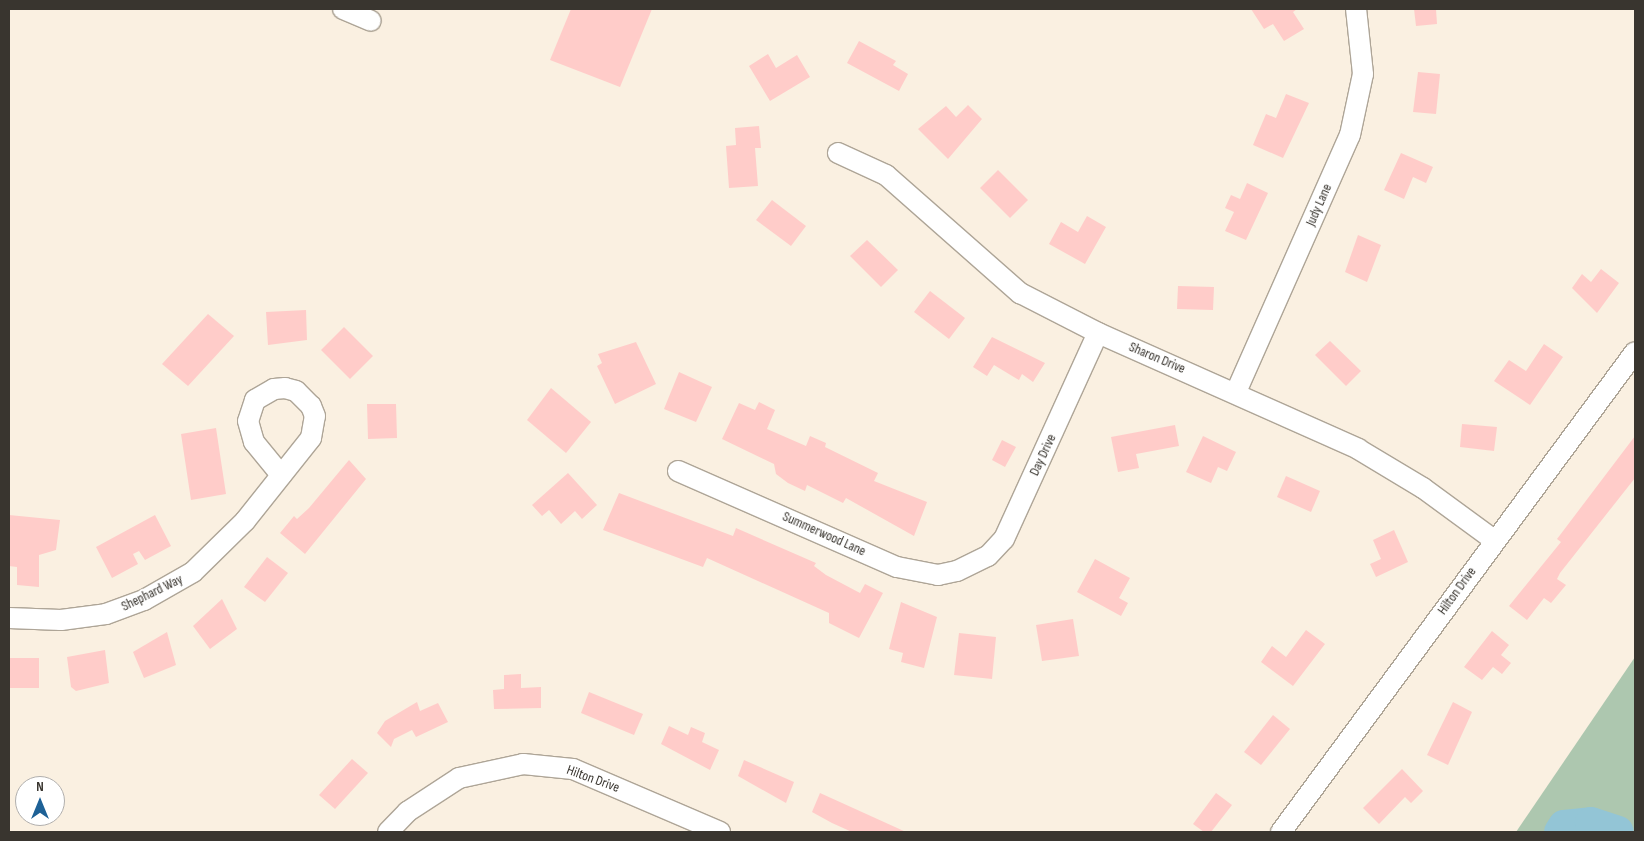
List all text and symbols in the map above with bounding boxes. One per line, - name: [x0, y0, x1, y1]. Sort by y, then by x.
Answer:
- street label: Judy Lane: [1302, 181, 1336, 229]
- street label: Sharon Drive: [1126, 339, 1188, 377]
- street label: Day Drive: [1026, 431, 1060, 479]
- street label: Summerwood Lane: [780, 508, 868, 560]
- street label: Hilton Drive: [1434, 564, 1480, 618]
- street label: Shephard Way: [119, 571, 185, 615]
- street label: Hilton Drive: [564, 762, 622, 796]
- north arrow: [15, 776, 65, 826]
- text: N: [36, 778, 44, 795]

